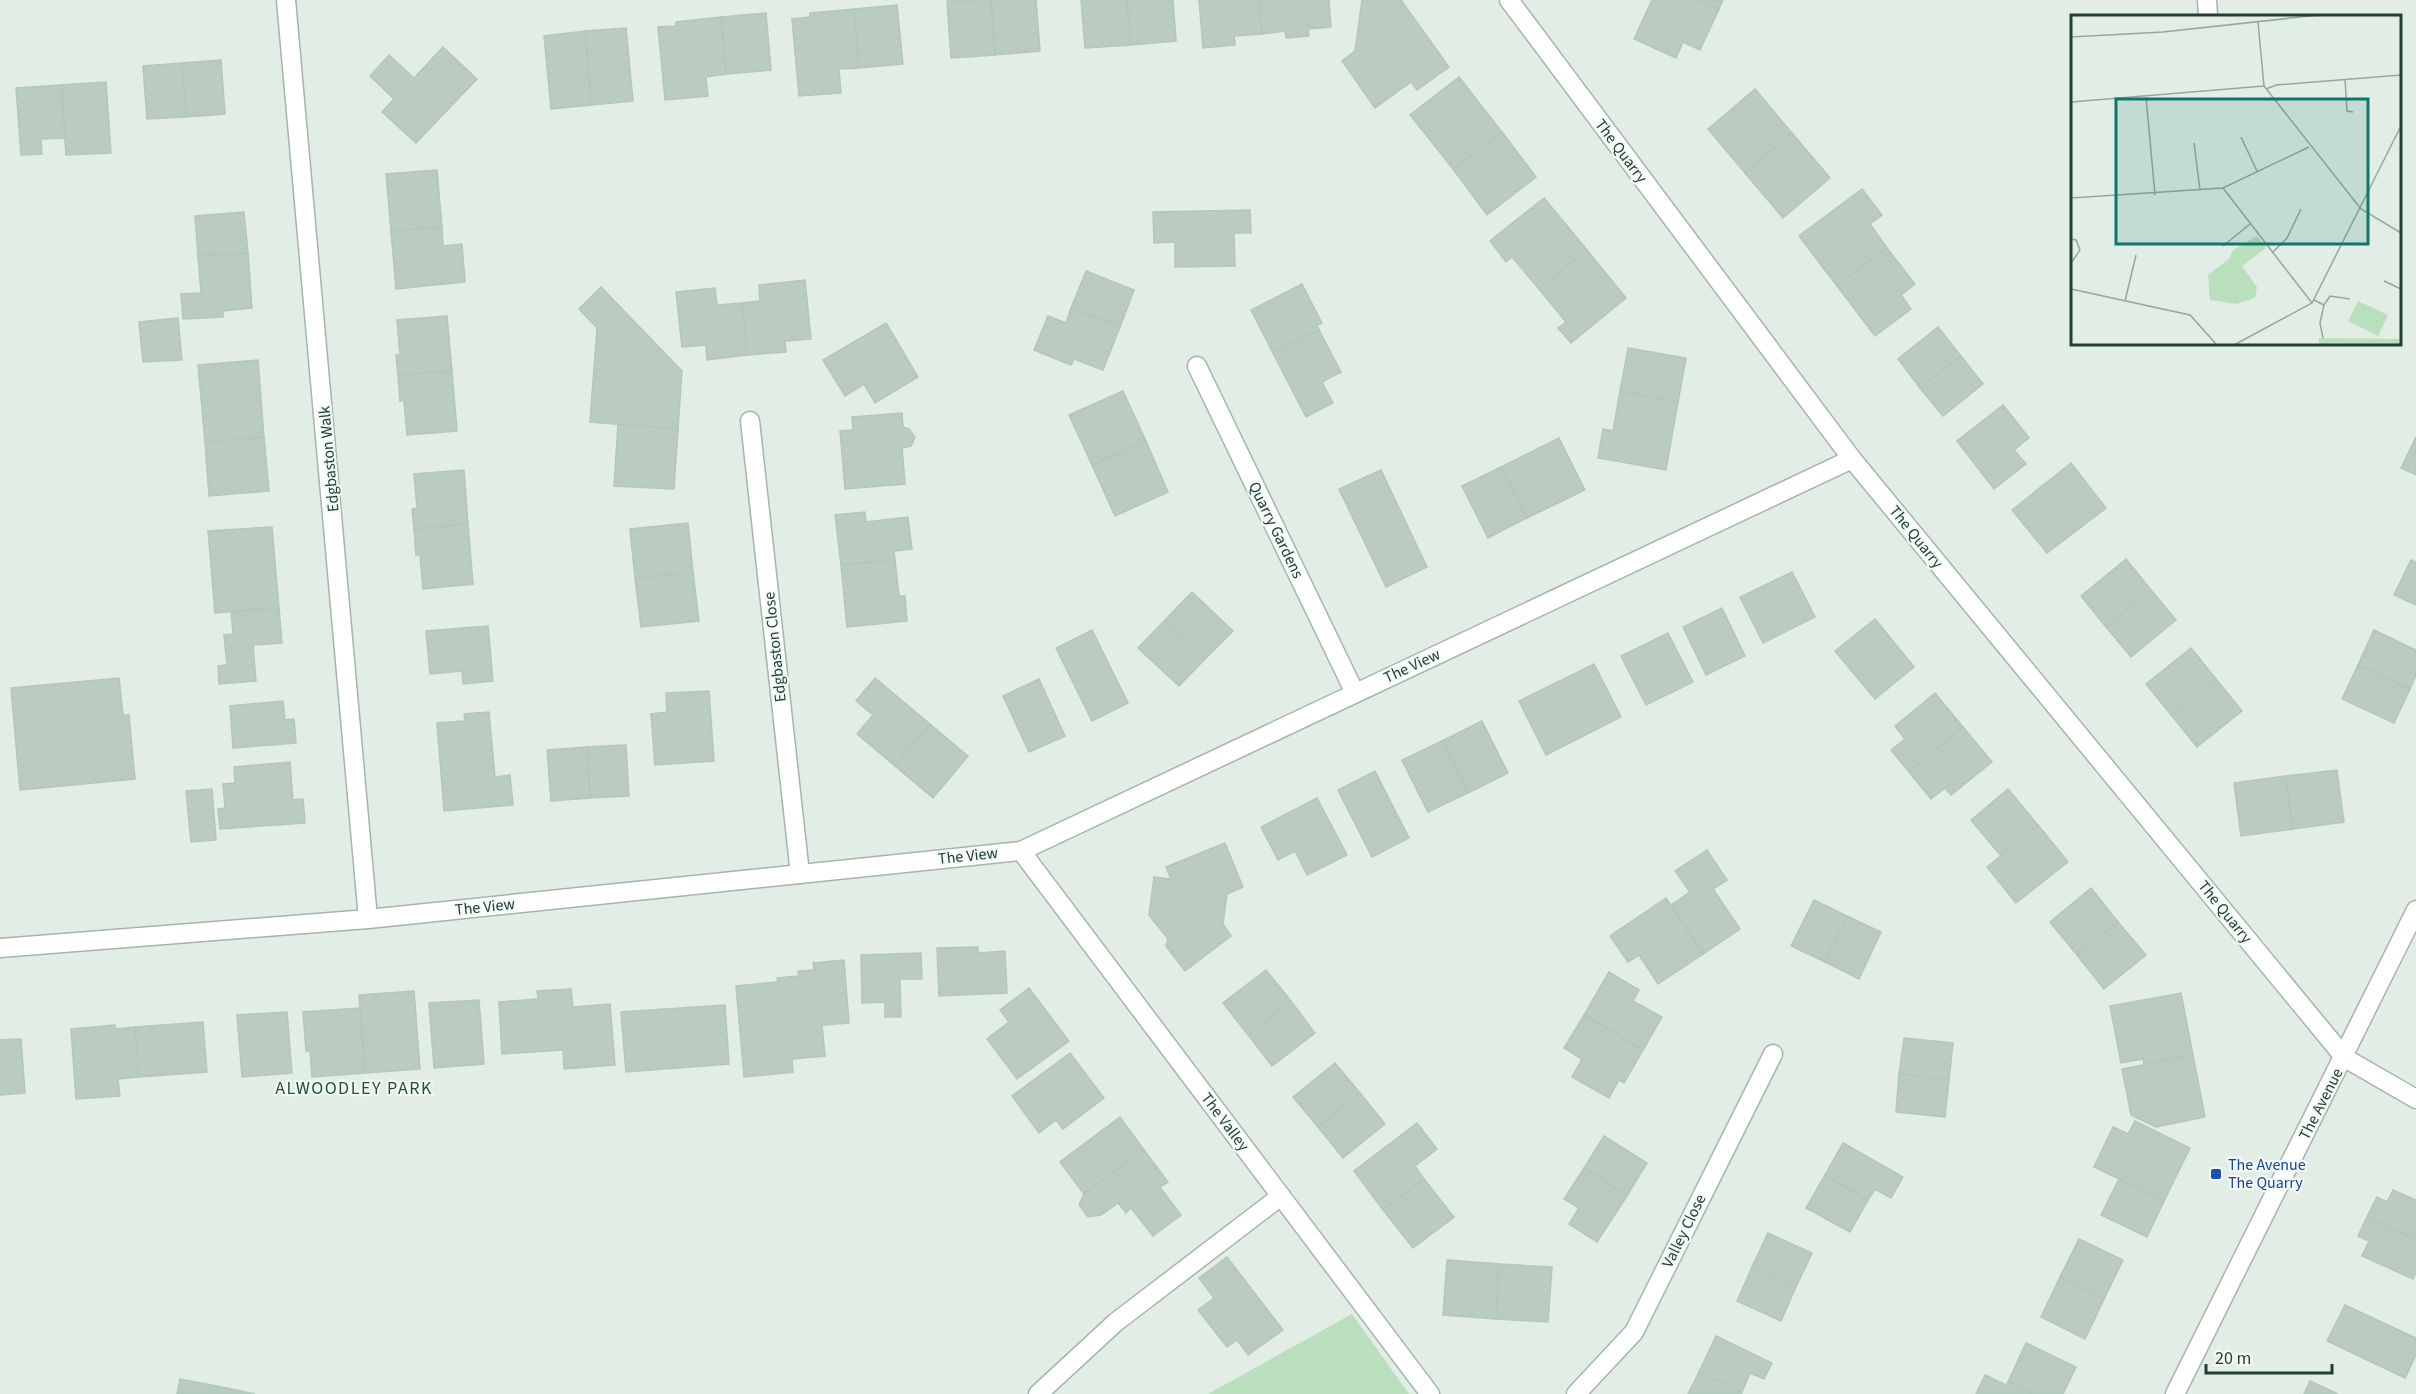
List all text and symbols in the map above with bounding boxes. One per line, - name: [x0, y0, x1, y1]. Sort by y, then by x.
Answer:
- inset map: [2071, 15, 2401, 345]
- street label: The Quarry: [1590, 115, 1653, 188]
- street label: Edgbaston Walk: [313, 405, 345, 513]
- street label: Quarry Gardens: [1243, 478, 1309, 582]
- street label: The Quarry: [1884, 501, 1948, 573]
- street label: Edgbaston Close: [758, 591, 792, 703]
- street label: The View: [1380, 643, 1444, 689]
- street label: The View: [937, 842, 1000, 870]
- street label: The Quarry: [2193, 876, 2257, 948]
- street label: The View: [454, 893, 517, 921]
- street label: The Avenue: [2294, 1064, 2348, 1144]
- district label: ALWOODLEY PARK: [275, 1076, 433, 1101]
- street label: The Valley: [1196, 1088, 1255, 1156]
- place label: The Avenue The Quarry: [2228, 1154, 2306, 1194]
- marker: The Avenue The Quarry: [2209, 1167, 2223, 1181]
- street label: Valley Close: [1657, 1190, 1711, 1271]
- scale bar: [2206, 1337, 2332, 1375]
- text: 20 m: [2215, 1346, 2251, 1371]

